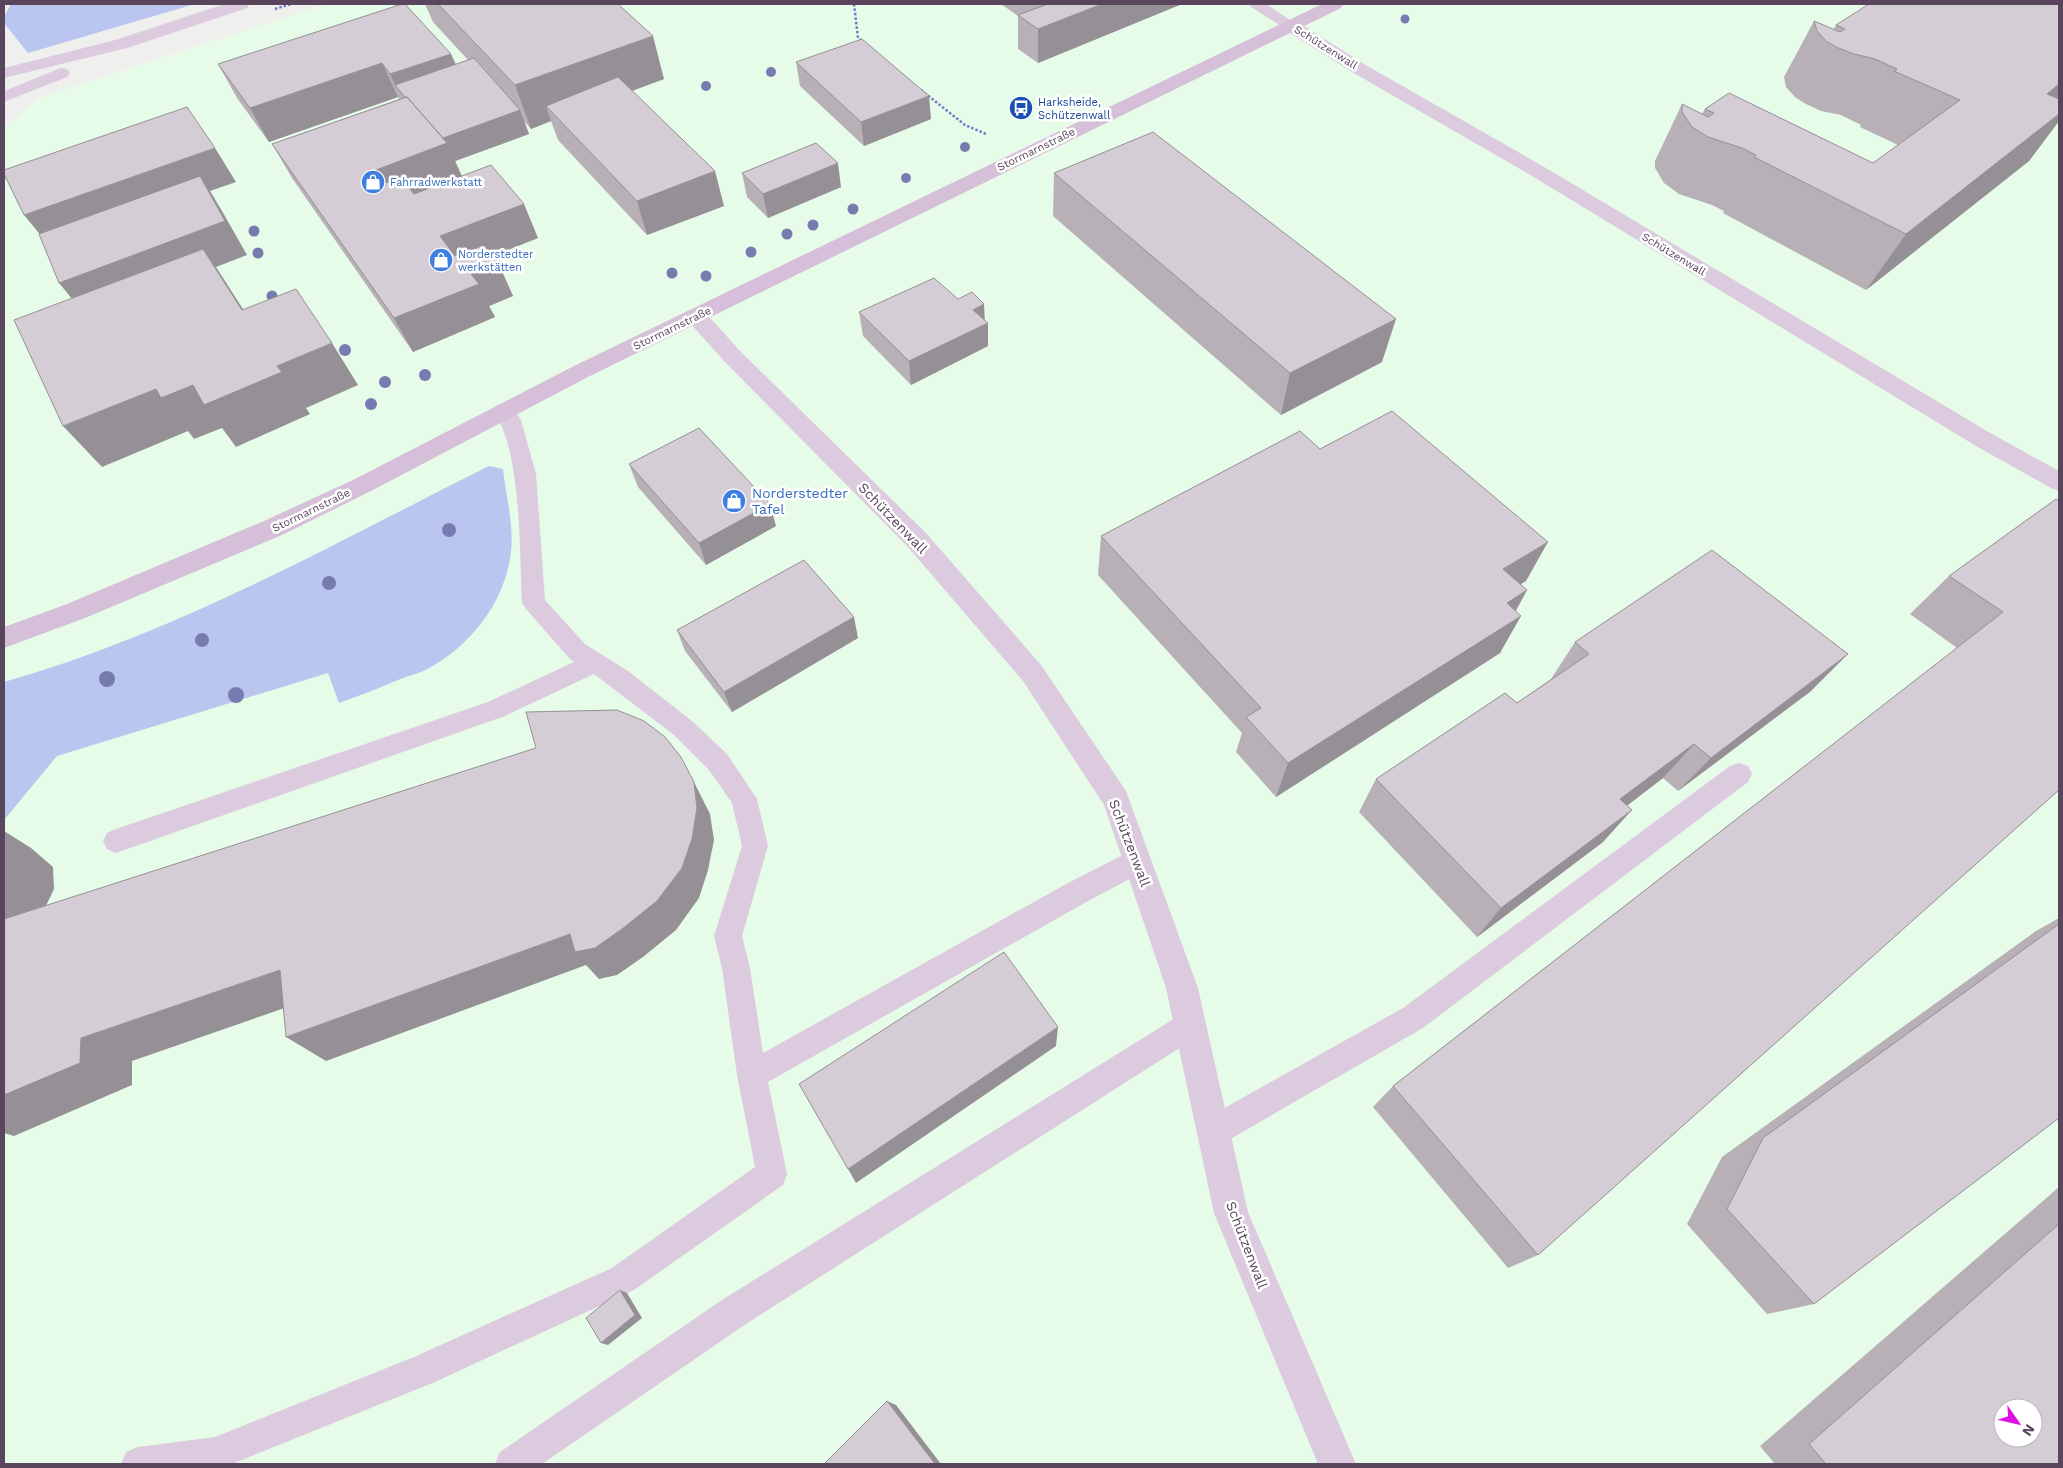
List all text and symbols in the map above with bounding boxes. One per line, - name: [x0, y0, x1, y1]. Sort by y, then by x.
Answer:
- street label: Schützenwall: [1292, 23, 1360, 72]
- bus stop icon: Harksheide, Schützenwall: [1008, 95, 1034, 121]
- place label: Harksheide, Schützenwall: [1038, 96, 1111, 122]
- street label: Stormarnstraße: [995, 125, 1077, 174]
- shop icon: Fahrradwerkstatt: [360, 169, 386, 195]
- place label: Fahrradwerkstatt: [390, 176, 482, 189]
- street label: Schützenwall: [1639, 230, 1709, 279]
- shop icon: Norderstedter werkstätten: [428, 247, 454, 273]
- place label: Norderstedter werkstätten: [458, 248, 534, 274]
- street label: Stormarnstraße: [631, 304, 713, 353]
- street label: Schützenwall: [855, 479, 931, 557]
- place label: Norderstedter Tafel: [752, 485, 848, 517]
- street label: Stormarnstraße: [270, 486, 352, 535]
- shop icon: Norderstedter Tafel: [721, 488, 747, 514]
- street label: Schützenwall: [1106, 797, 1154, 889]
- street label: Schützenwall: [1223, 1199, 1271, 1291]
- north arrow: [1993, 1398, 2043, 1448]
- text: N: [2019, 1421, 2038, 1439]

